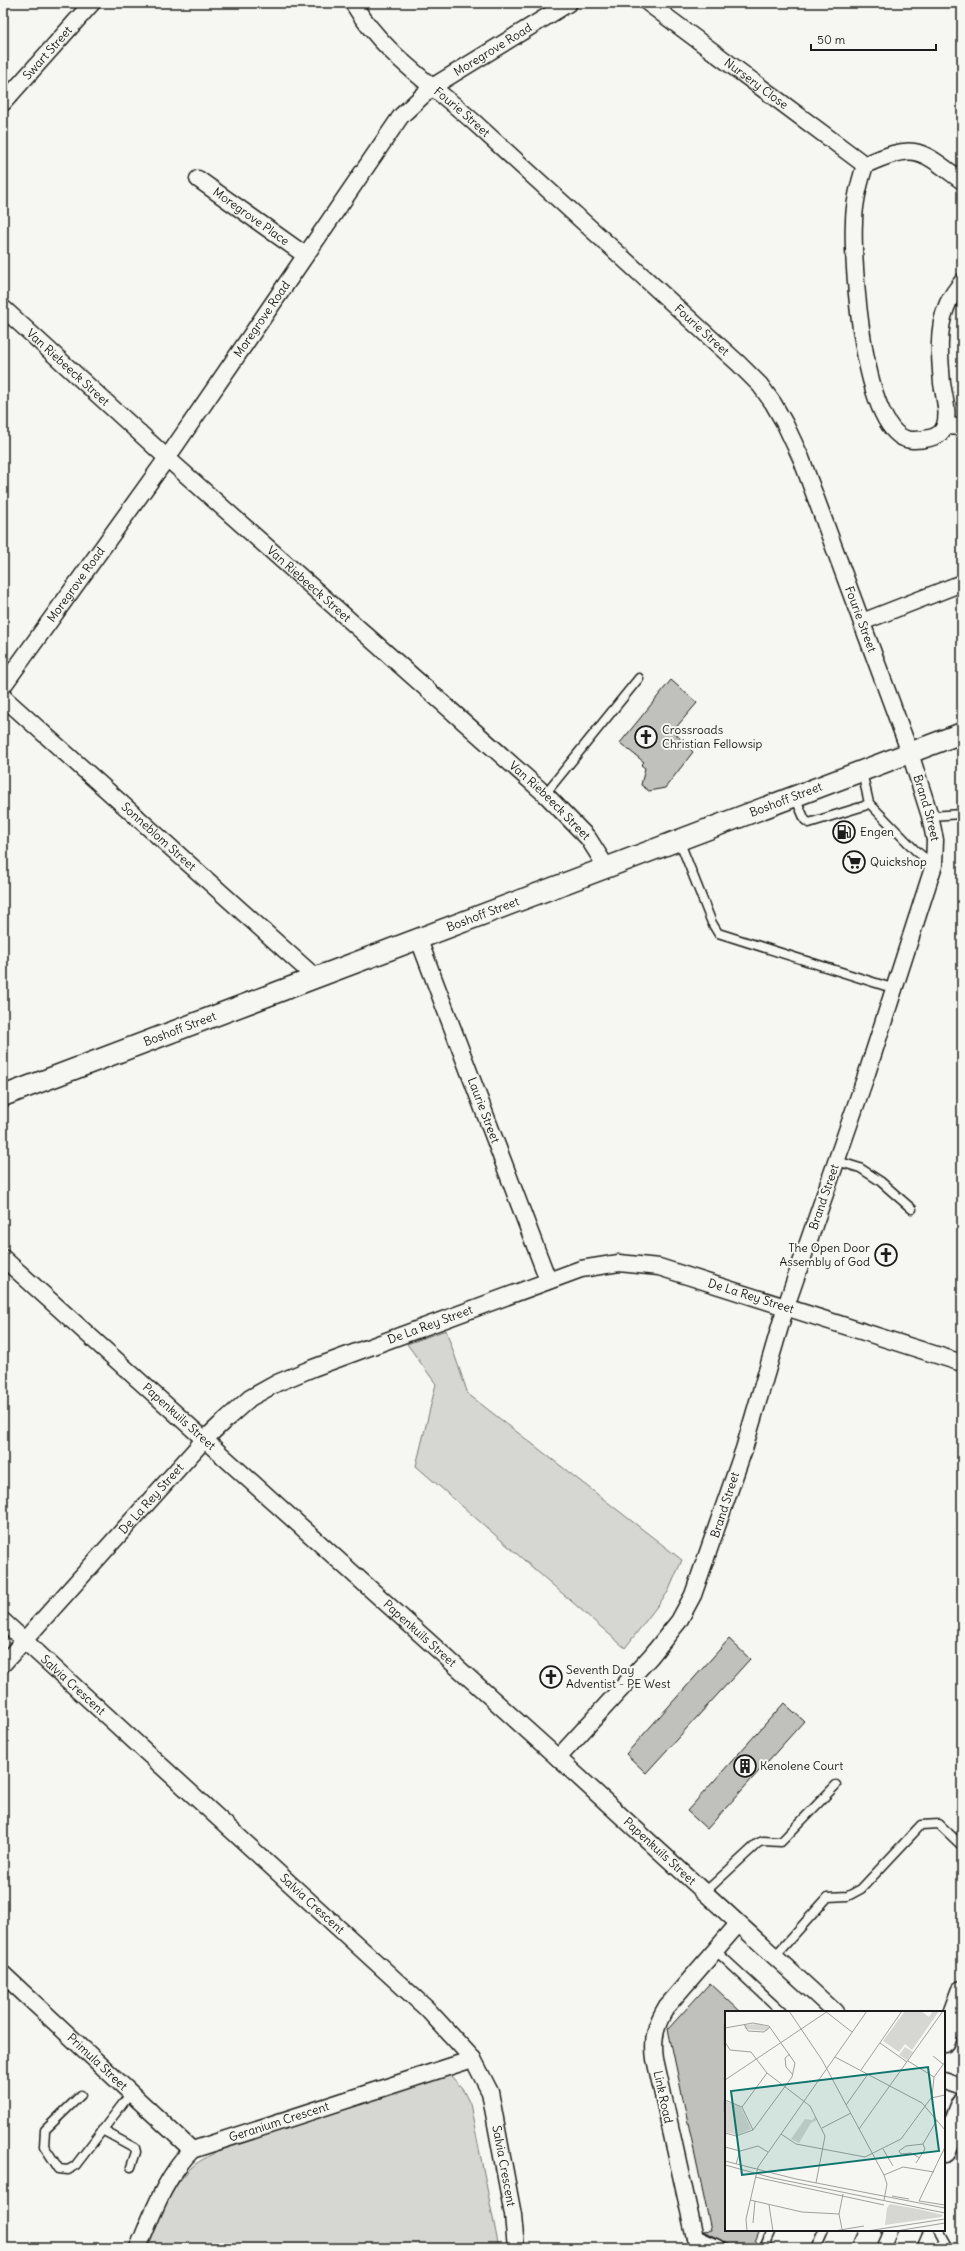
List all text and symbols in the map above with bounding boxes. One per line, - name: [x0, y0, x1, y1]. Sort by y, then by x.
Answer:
- street label: Moregrove Road: [451, 20, 534, 79]
- street label: Swart Street: [19, 23, 75, 83]
- scale bar: [811, 26, 936, 52]
- text: 50 m: [817, 32, 846, 47]
- street label: Nursery Close: [722, 55, 791, 112]
- street label: Fourie Street: [431, 84, 493, 140]
- street label: Moregrove Place: [210, 184, 292, 248]
- street label: Moregrove Road: [230, 278, 293, 360]
- street label: Fourie Street: [672, 301, 733, 358]
- street label: Van Riebeeck Street: [24, 325, 113, 409]
- street label: Van Riebeeck Street: [264, 542, 354, 625]
- street label: Moregrove Road: [44, 544, 108, 625]
- street label: Fourie Street: [842, 584, 880, 654]
- place label: Crossroads Christian Fellowsip: [662, 722, 763, 751]
- church icon: Crossroads Christian Fellowsip: [633, 724, 659, 750]
- street label: Van Riebeeck Street: [506, 758, 594, 843]
- street label: Brand Street: [910, 773, 943, 842]
- street label: Boshoff Street: [747, 779, 824, 820]
- street label: Sonneblom Street: [118, 799, 199, 874]
- fuel station icon: Engen: [831, 819, 857, 845]
- place label: Engen: [860, 824, 894, 839]
- supermarket icon: Quickshop: [841, 849, 867, 875]
- place label: Quickshop: [870, 854, 927, 869]
- street label: Boshoff Street: [444, 893, 521, 934]
- street label: Boshoff Street: [141, 1008, 218, 1049]
- street label: Laurie Street: [465, 1075, 503, 1145]
- street label: Brand Street: [805, 1162, 842, 1232]
- place label: The Open Door Assembly of God: [779, 1240, 870, 1269]
- church icon: The Open Door Assembly of God: [873, 1242, 899, 1268]
- street label: De La Rey Street: [706, 1275, 796, 1316]
- street label: De La Rey Street: [385, 1302, 475, 1347]
- street label: Papenkuils Street: [140, 1380, 219, 1453]
- street label: De La Rey Street: [115, 1460, 186, 1537]
- street label: Brand Street: [707, 1470, 742, 1540]
- street label: Papenkuils Street: [381, 1596, 460, 1670]
- street label: Salvia Crescent: [38, 1652, 109, 1718]
- place label: Seventh Day Adventist - PE West: [566, 1662, 671, 1691]
- church icon: Seventh Day Adventist - PE West: [538, 1664, 564, 1690]
- building icon: Kenolene Court: [732, 1753, 758, 1779]
- place label: Kenolene Court: [760, 1758, 843, 1773]
- street label: Papenkuils Street: [621, 1814, 699, 1888]
- street label: Salvia Crescent: [277, 1870, 348, 1937]
- inset map: [725, 2011, 945, 2231]
- street label: Primula Street: [65, 2030, 131, 2093]
- street label: Link Road: [651, 2069, 676, 2125]
- street label: Geranium Crescent: [227, 2098, 331, 2145]
- street label: Salvia Crescent: [489, 2124, 519, 2208]

